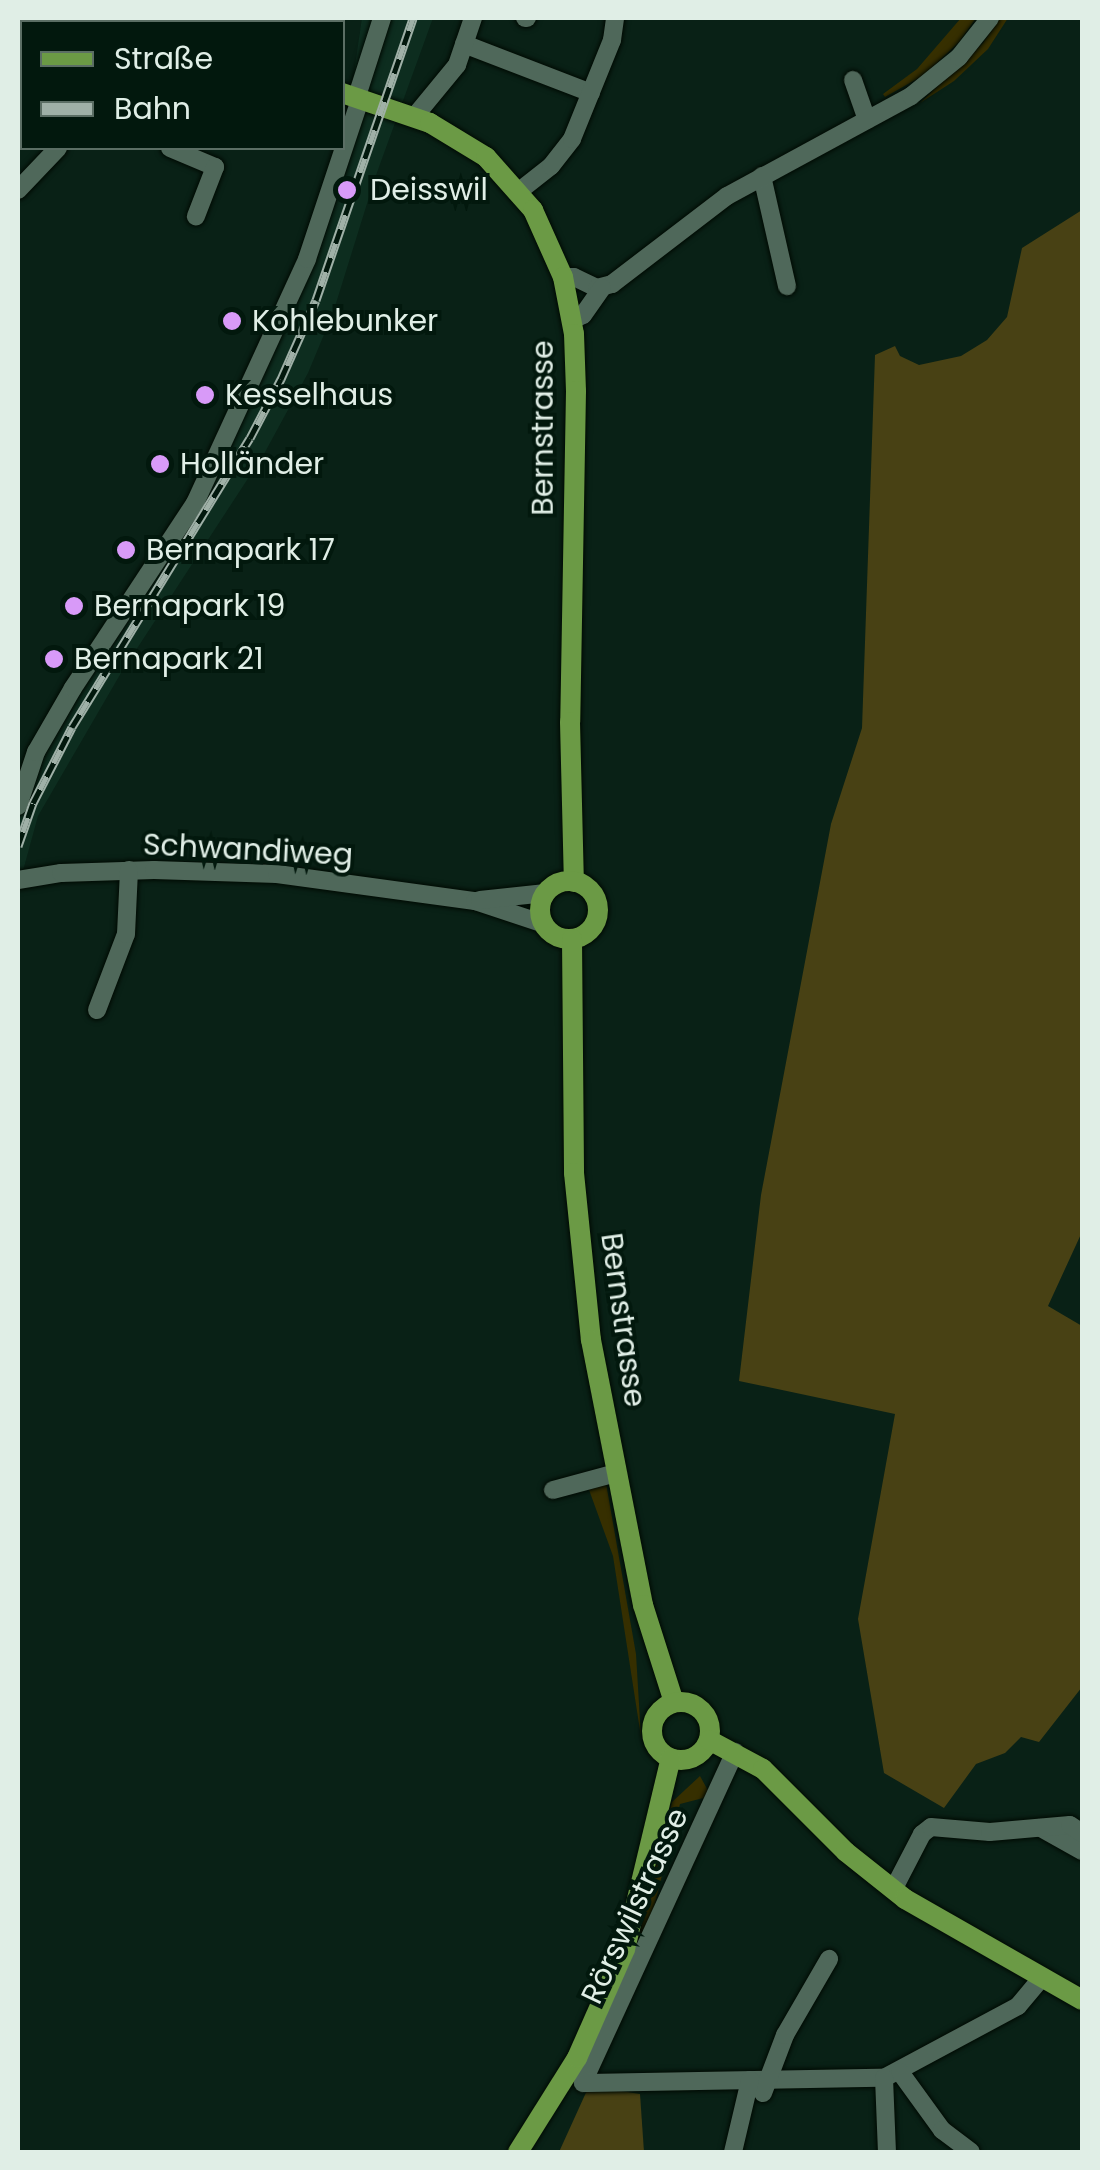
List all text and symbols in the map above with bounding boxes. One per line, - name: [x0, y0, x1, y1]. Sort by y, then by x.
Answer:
- legend: [20, 20, 345, 150]
- text: Straße: [114, 37, 213, 80]
- text: Bahn: [114, 87, 191, 130]
- place label: Deisswil: [370, 172, 488, 208]
- marker: Deisswil: [334, 177, 360, 203]
- place label: Kohlebunker: [252, 303, 438, 339]
- marker: Kohlebunker: [221, 310, 243, 332]
- street label: Bernstrasse: [525, 340, 561, 516]
- place label: Kesselhaus: [225, 377, 393, 413]
- marker: Kesselhaus: [194, 384, 216, 406]
- place label: Holländer: [180, 446, 324, 482]
- marker: Holländer: [149, 453, 171, 475]
- place label: Bernapark 17: [146, 532, 335, 568]
- marker: Bernapark 17: [115, 539, 137, 561]
- place label: Bernapark 19: [94, 588, 285, 624]
- marker: Bernapark 19: [63, 595, 85, 617]
- place label: Bernapark 21: [74, 641, 264, 677]
- marker: Bernapark 21: [43, 648, 65, 670]
- street label: Schwandiweg: [142, 827, 354, 873]
- street label: Bernstrasse: [593, 1231, 653, 1409]
- street label: Rörswilstrasse: [574, 1802, 696, 2010]

